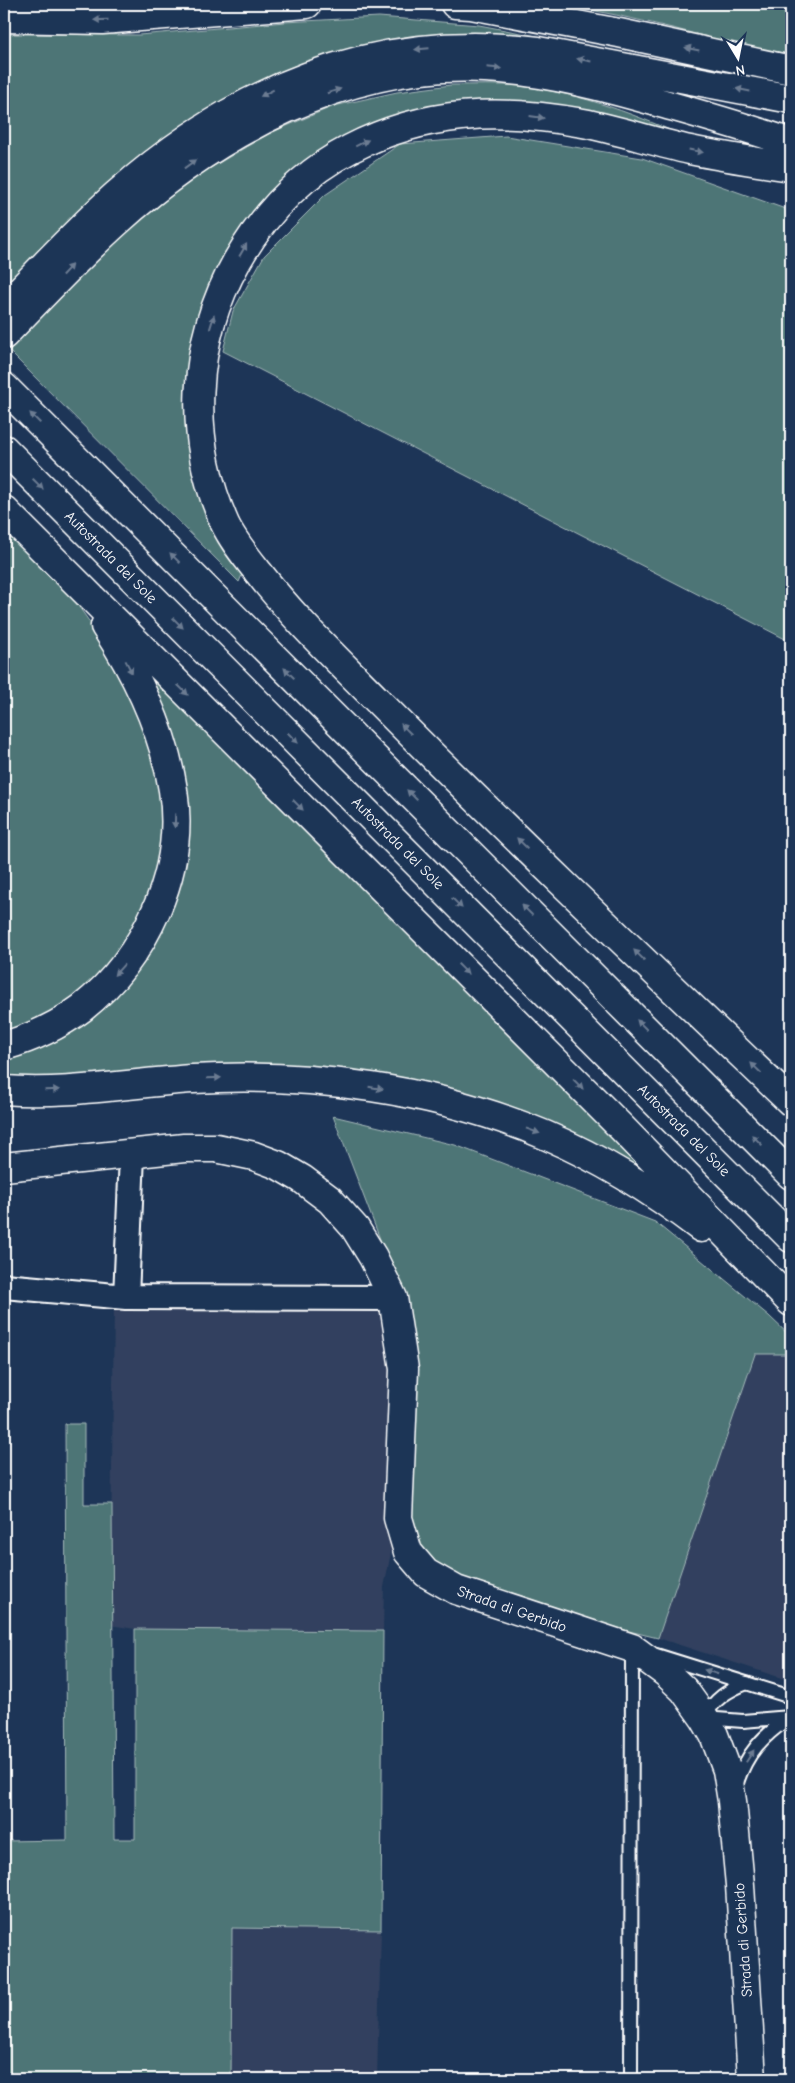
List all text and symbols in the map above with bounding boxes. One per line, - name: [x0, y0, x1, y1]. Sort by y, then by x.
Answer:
- one-way arrow: [93, 16, 109, 24]
- north arrow: [712, 32, 762, 82]
- one-way arrow: [684, 44, 700, 52]
- one-way arrow: [414, 46, 430, 54]
- one-way arrow: [575, 55, 591, 63]
- text: N: [734, 61, 746, 79]
- one-way arrow: [486, 65, 502, 73]
- one-way arrow: [327, 86, 342, 94]
- one-way arrow: [736, 86, 751, 94]
- one-way arrow: [260, 90, 274, 98]
- one-way arrow: [530, 113, 546, 121]
- one-way arrow: [355, 139, 369, 147]
- one-way arrow: [688, 147, 704, 155]
- one-way arrow: [183, 159, 196, 170]
- one-way arrow: [239, 244, 248, 257]
- one-way arrow: [61, 264, 73, 276]
- one-way arrow: [208, 315, 216, 330]
- one-way arrow: [29, 413, 41, 425]
- one-way arrow: [32, 477, 44, 489]
- street label: Autostrada del Sole: [61, 507, 161, 607]
- one-way arrow: [169, 552, 181, 564]
- one-way arrow: [172, 617, 184, 629]
- one-way arrow: [125, 659, 133, 674]
- one-way arrow: [284, 667, 296, 679]
- one-way arrow: [177, 684, 189, 696]
- one-way arrow: [400, 723, 412, 735]
- one-way arrow: [286, 732, 298, 744]
- one-way arrow: [406, 790, 418, 802]
- street label: Autostrada del Sole: [348, 793, 448, 893]
- one-way arrow: [292, 799, 304, 811]
- one-way arrow: [171, 813, 179, 829]
- one-way arrow: [516, 837, 528, 849]
- one-way arrow: [451, 897, 463, 909]
- one-way arrow: [521, 904, 533, 916]
- one-way arrow: [633, 949, 645, 961]
- one-way arrow: [113, 963, 125, 975]
- one-way arrow: [457, 963, 469, 975]
- one-way arrow: [636, 1019, 648, 1031]
- one-way arrow: [750, 1062, 762, 1074]
- one-way arrow: [207, 1074, 223, 1082]
- one-way arrow: [572, 1078, 584, 1090]
- street label: Autostrada del Sole: [634, 1080, 734, 1180]
- one-way arrow: [369, 1085, 385, 1093]
- one-way arrow: [45, 1086, 61, 1094]
- one-way arrow: [526, 1127, 541, 1135]
- one-way arrow: [751, 1134, 763, 1146]
- street label: Strada di Gerbido: [455, 1582, 569, 1636]
- one-way arrow: [704, 1668, 719, 1676]
- one-way arrow: [745, 1749, 755, 1762]
- street label: Strada di Gerbido: [730, 1882, 756, 1998]

